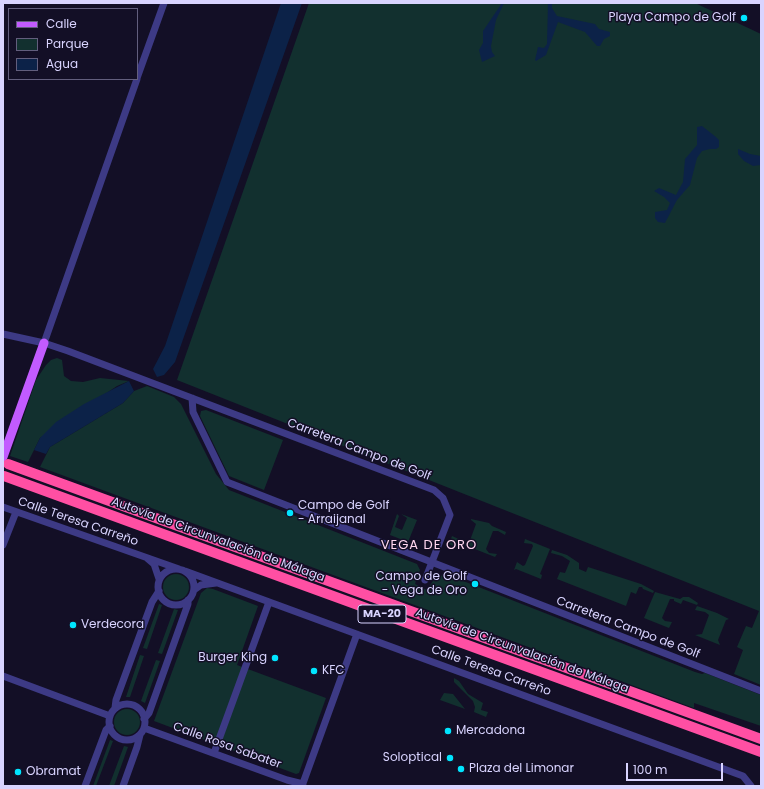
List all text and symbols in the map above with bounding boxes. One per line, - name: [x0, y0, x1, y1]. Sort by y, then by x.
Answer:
- legend: [8, 8, 138, 80]
- place label: Playa Campo de Golf: [609, 11, 736, 25]
- marker: Playa Campo de Golf: [739, 13, 749, 23]
- text: Calle: [46, 15, 77, 32]
- text: Parque: [46, 35, 89, 52]
- text: Agua: [46, 55, 78, 72]
- street label: Carretera Campo de Golf: [285, 416, 433, 484]
- street label: Calle Teresa Carreño: [16, 495, 140, 549]
- street label: Autovía de Circunvalación de Málaga: [109, 495, 327, 585]
- place label: Campo de Golf - Arraijanal: [298, 499, 389, 527]
- marker: Campo de Golf - Arraijanal: [285, 508, 295, 518]
- district label: VEGA DE ORO: [381, 538, 477, 554]
- place label: Campo de Golf - Vega de Oro: [376, 570, 467, 598]
- marker: Campo de Golf - Vega de Oro: [470, 579, 480, 589]
- street label: Carretera Campo de Golf: [554, 594, 702, 662]
- road number: MA-20: [358, 605, 406, 623]
- street label: Autovía de Circunvalación de Málaga: [413, 606, 631, 696]
- place label: Verdecora: [81, 618, 144, 632]
- marker: Verdecora: [68, 620, 78, 630]
- street label: Calle Teresa Carreño: [429, 643, 553, 699]
- place label: Burger King: [198, 651, 267, 665]
- marker: Burger King: [270, 653, 280, 663]
- place label: KFC: [322, 664, 344, 678]
- marker: KFC: [309, 666, 319, 676]
- street label: Calle Rosa Sabater: [171, 720, 283, 772]
- place label: Mercadona: [456, 724, 525, 738]
- marker: Mercadona: [443, 726, 453, 736]
- place label: Soloptical: [383, 751, 442, 765]
- marker: Soloptical: [445, 753, 455, 763]
- scale bar: [628, 755, 725, 781]
- text: 100 m: [633, 761, 667, 778]
- place label: Plaza del Limonar: [469, 762, 574, 776]
- marker: Plaza del Limonar: [456, 764, 466, 774]
- place label: Obramat: [26, 765, 81, 779]
- marker: Obramat: [13, 767, 23, 777]

